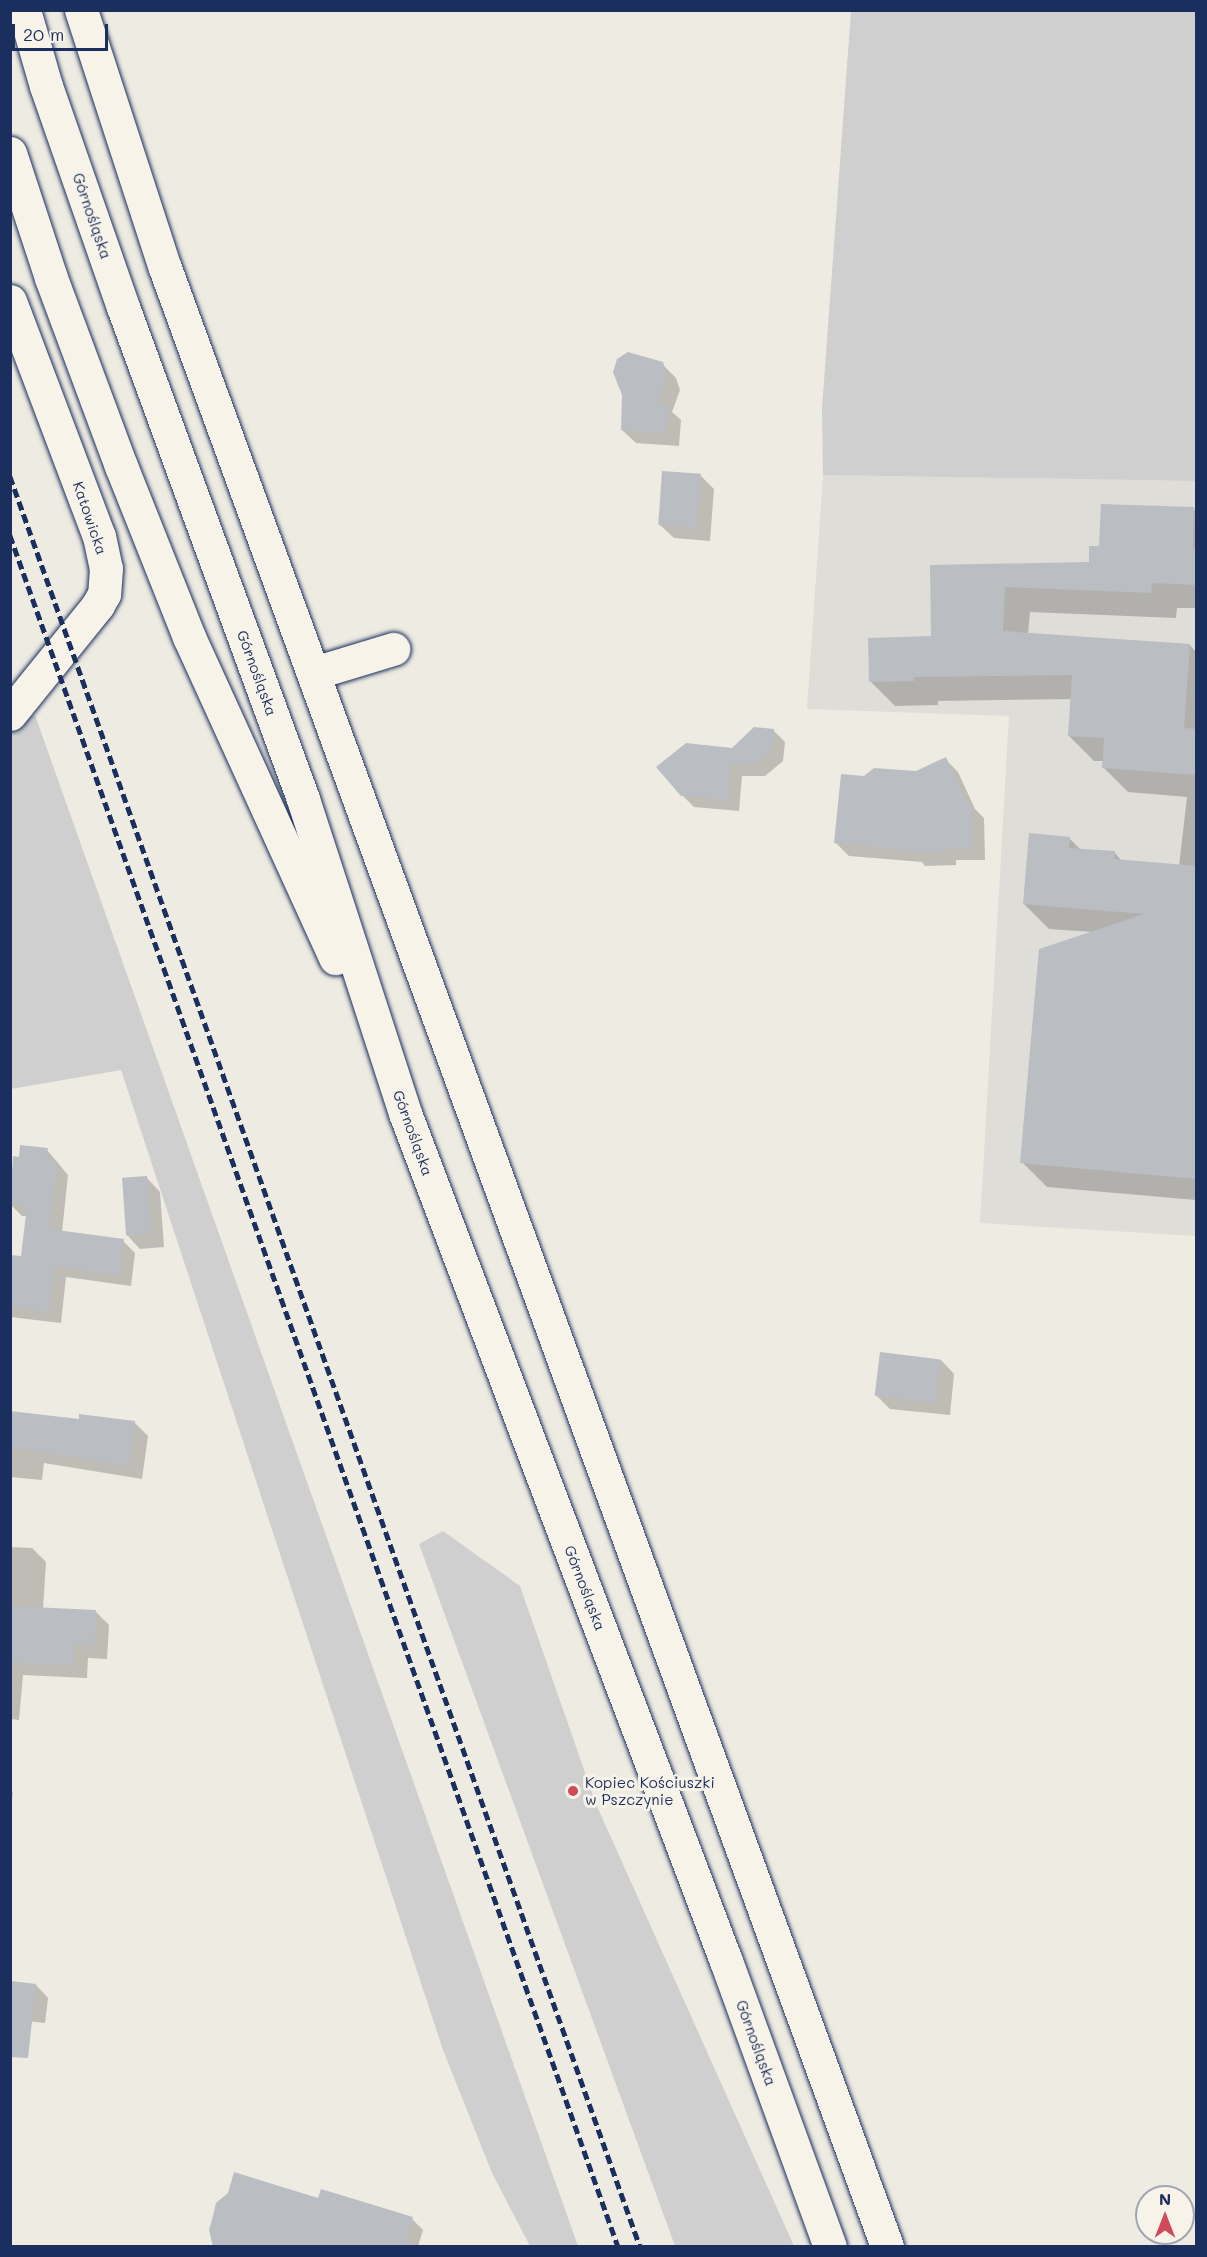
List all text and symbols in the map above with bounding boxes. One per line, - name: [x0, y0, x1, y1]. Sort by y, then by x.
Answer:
- scale bar: [15, 12, 111, 50]
- text: 20 m: [23, 22, 64, 46]
- street label: Górnośląska: [69, 171, 115, 261]
- street label: Katowicka: [69, 479, 111, 557]
- street label: Górnośląska: [233, 628, 281, 718]
- street label: Górnośląska: [389, 1088, 437, 1178]
- street label: Górnośląska: [561, 1543, 609, 1633]
- place label: Kopiec Kościuszki w Pszczynie: [585, 1773, 715, 1808]
- marker: Kopiec Kościuszki w Pszczynie: [566, 1784, 580, 1798]
- street label: Górnośląska: [732, 1998, 780, 2088]
- north arrow: [1135, 2185, 1195, 2245]
- text: N: [1159, 2188, 1171, 2209]

